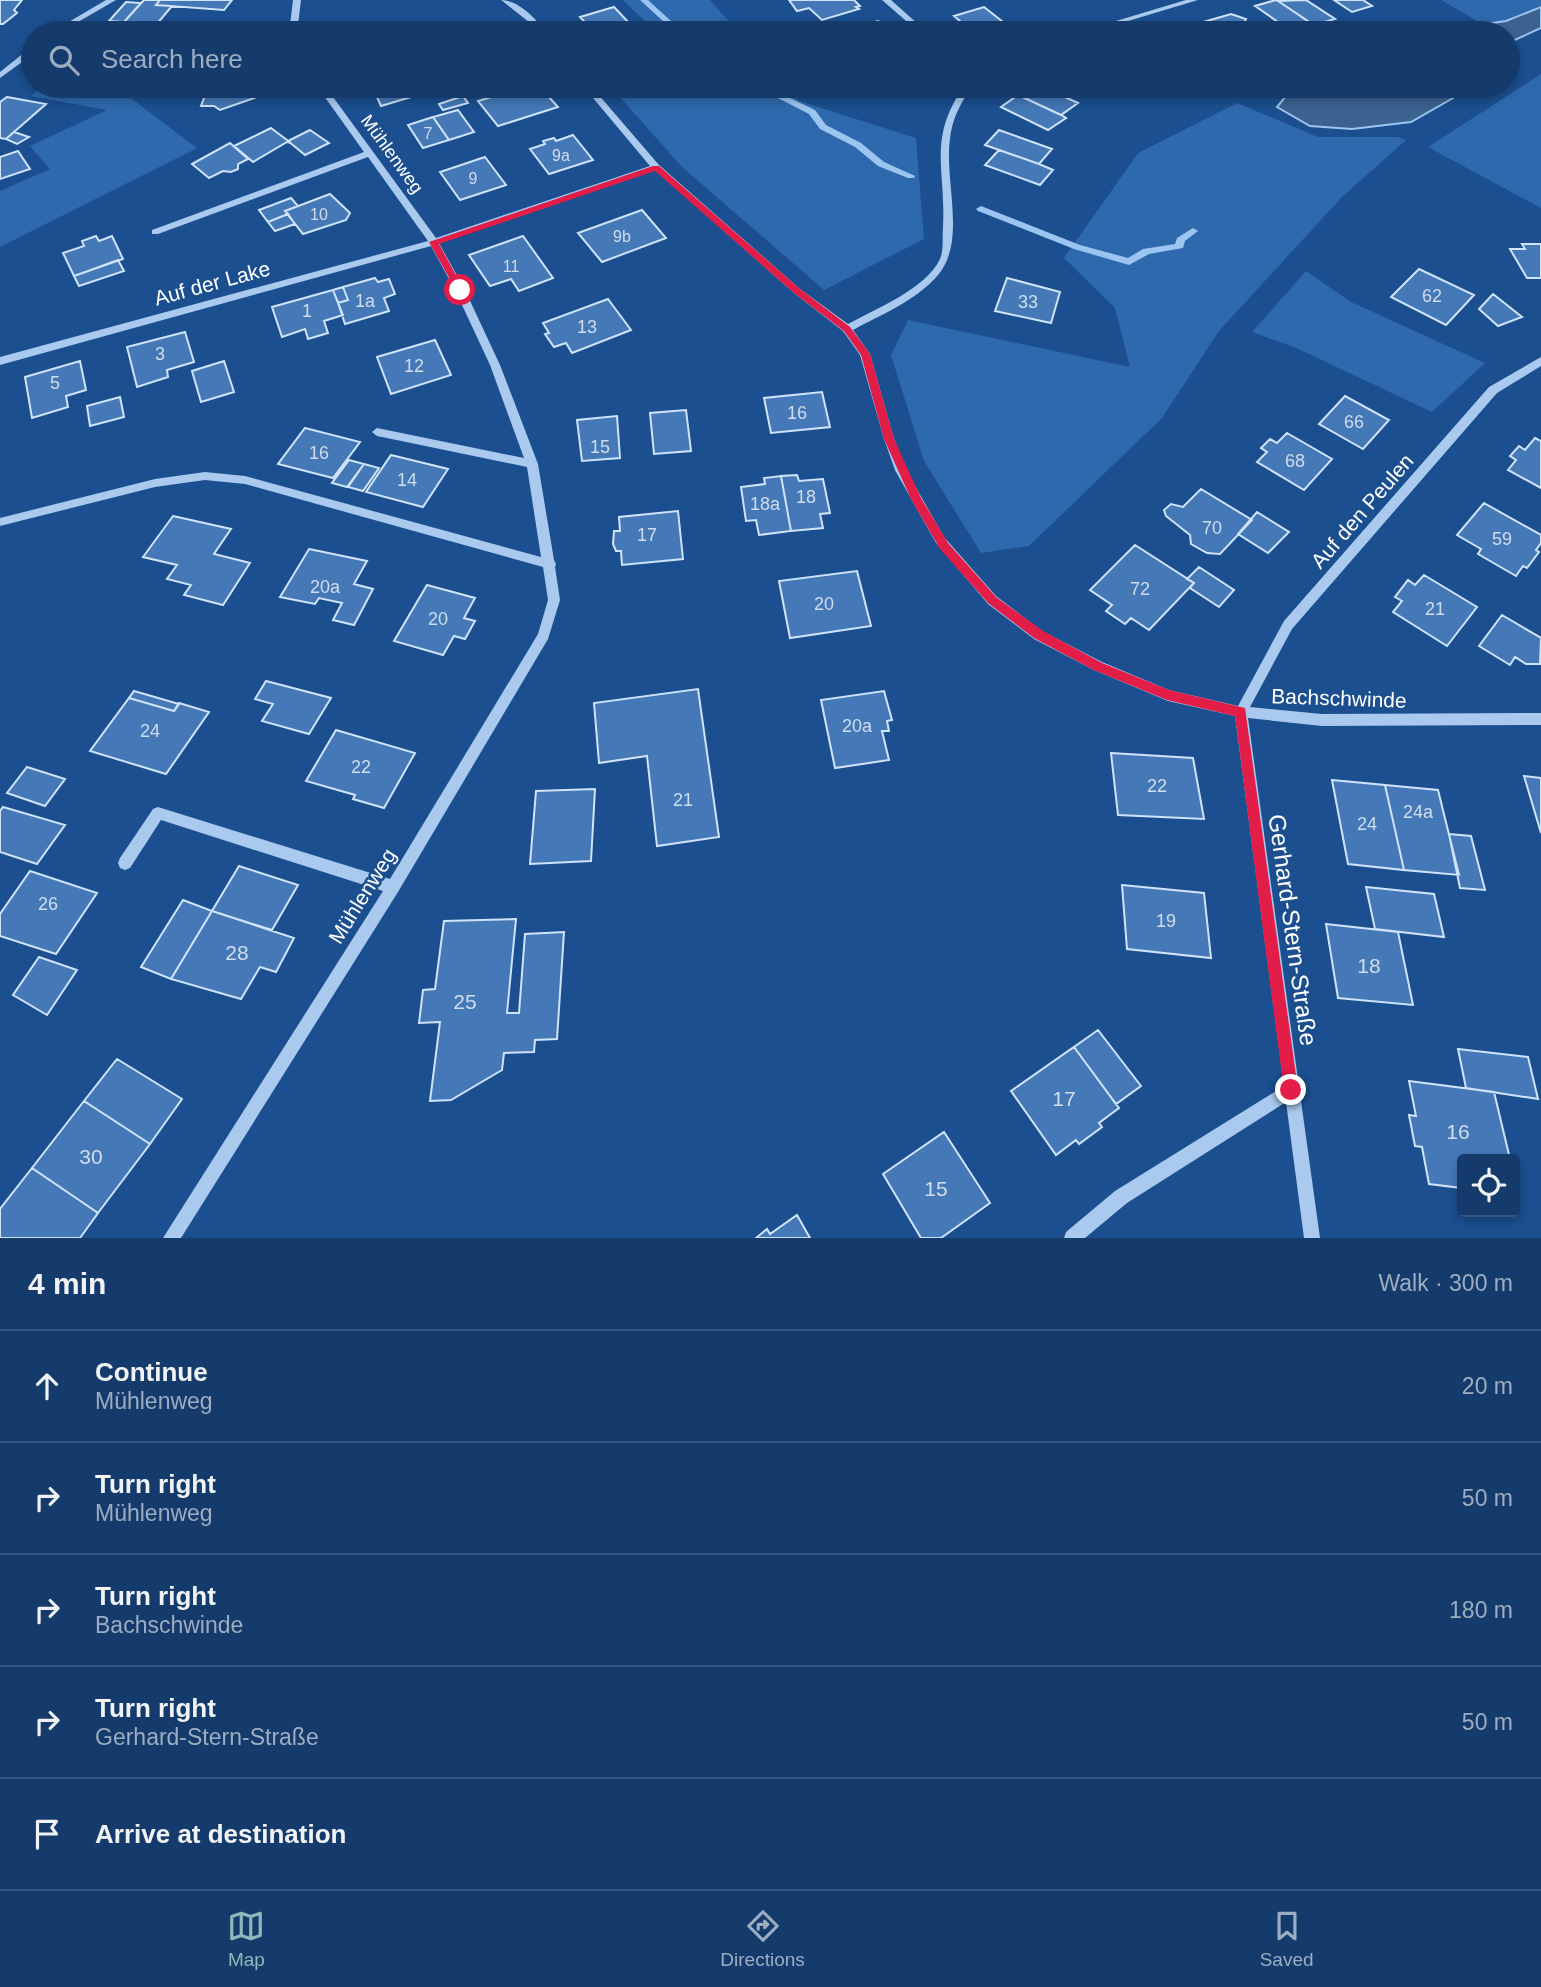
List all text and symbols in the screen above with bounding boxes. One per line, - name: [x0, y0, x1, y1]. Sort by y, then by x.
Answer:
- search box: [21, 21, 1520, 98]
- icon: search: [45, 41, 83, 79]
- text: Search here: [101, 44, 243, 74]
- street label: Mühlenweg: [357, 111, 427, 197]
- house number: 7: [424, 125, 433, 142]
- house number: 9a: [552, 147, 570, 164]
- house number: 9: [469, 170, 478, 187]
- house number: 10: [310, 206, 328, 223]
- house number: 9b: [613, 228, 631, 245]
- street label: Auf der Lake: [152, 256, 272, 310]
- house number: 11: [503, 258, 519, 275]
- route start: [444, 274, 475, 305]
- house number: 62: [1422, 286, 1442, 306]
- house number: 1a: [355, 291, 376, 311]
- house number: 33: [1018, 292, 1038, 312]
- house number: 1: [302, 301, 312, 321]
- house number: 13: [577, 317, 597, 337]
- house number: 3: [155, 344, 165, 364]
- house number: 12: [404, 356, 424, 376]
- house number: 5: [50, 373, 60, 393]
- house number: 16: [787, 403, 807, 423]
- house number: 66: [1344, 412, 1364, 432]
- house number: 15: [590, 437, 610, 457]
- house number: 16: [309, 443, 329, 463]
- street label: Auf den Peulen: [1306, 449, 1418, 573]
- house number: 68: [1285, 451, 1305, 471]
- house number: 14: [397, 470, 417, 490]
- house number: 18: [796, 487, 816, 507]
- house number: 18a: [750, 494, 781, 514]
- house number: 70: [1202, 518, 1222, 538]
- house number: 17: [637, 525, 657, 545]
- house number: 59: [1492, 529, 1512, 549]
- house number: 20a: [310, 577, 341, 597]
- house number: 72: [1130, 579, 1150, 599]
- house number: 20: [814, 594, 834, 614]
- house number: 21: [1425, 599, 1445, 619]
- house number: 20: [428, 609, 448, 629]
- street label: Bachschwinde: [1271, 684, 1407, 712]
- house number: 20a: [842, 716, 873, 736]
- house number: 24: [140, 721, 160, 741]
- house number: 22: [351, 757, 371, 777]
- house number: 22: [1147, 776, 1167, 796]
- house number: 21: [673, 790, 693, 810]
- house number: 24a: [1403, 802, 1434, 822]
- street label: Gerhard-Stern-Straße: [1263, 813, 1323, 1047]
- house number: 24: [1357, 814, 1377, 834]
- street label: Mühlenweg: [324, 844, 400, 948]
- house number: 26: [38, 894, 58, 914]
- house number: 19: [1156, 911, 1176, 931]
- house number: 28: [225, 941, 249, 964]
- house number: 18: [1357, 954, 1381, 977]
- house number: 25: [453, 990, 477, 1013]
- route end: [1275, 1074, 1306, 1105]
- house number: 17: [1052, 1087, 1076, 1110]
- house number: 16: [1446, 1120, 1470, 1143]
- house number: 30: [79, 1145, 103, 1168]
- map controls: [1457, 1154, 1520, 1217]
- button: locate: [1457, 1154, 1520, 1217]
- house number: 15: [924, 1177, 948, 1200]
- text: 4 min: [28, 1267, 106, 1300]
- text: Walk · 300 m: [1378, 1270, 1513, 1296]
- text: Continue: [95, 1357, 208, 1387]
- icon: ahead: [28, 1367, 66, 1405]
- text: 20 m: [1462, 1373, 1513, 1399]
- text: Mühlenweg: [95, 1388, 213, 1414]
- text: Turn right: [95, 1469, 216, 1499]
- icon: right: [28, 1479, 66, 1517]
- text: 50 m: [1462, 1485, 1513, 1511]
- text: Mühlenweg: [95, 1500, 213, 1526]
- text: Turn right: [95, 1581, 216, 1611]
- icon: right: [28, 1591, 66, 1629]
- text: 180 m: [1449, 1597, 1513, 1623]
- text: Bachschwinde: [95, 1612, 243, 1638]
- text: Turn right: [95, 1693, 216, 1723]
- icon: right: [28, 1703, 66, 1741]
- text: 50 m: [1462, 1709, 1513, 1735]
- text: Gerhard-Stern-Straße: [95, 1724, 319, 1750]
- icon: arrive: [28, 1815, 66, 1853]
- text: Arrive at destination: [95, 1819, 346, 1849]
- tab: Map: [227, 1907, 265, 1971]
- tab: Directions: [720, 1907, 805, 1971]
- tab: Saved: [1260, 1907, 1314, 1971]

